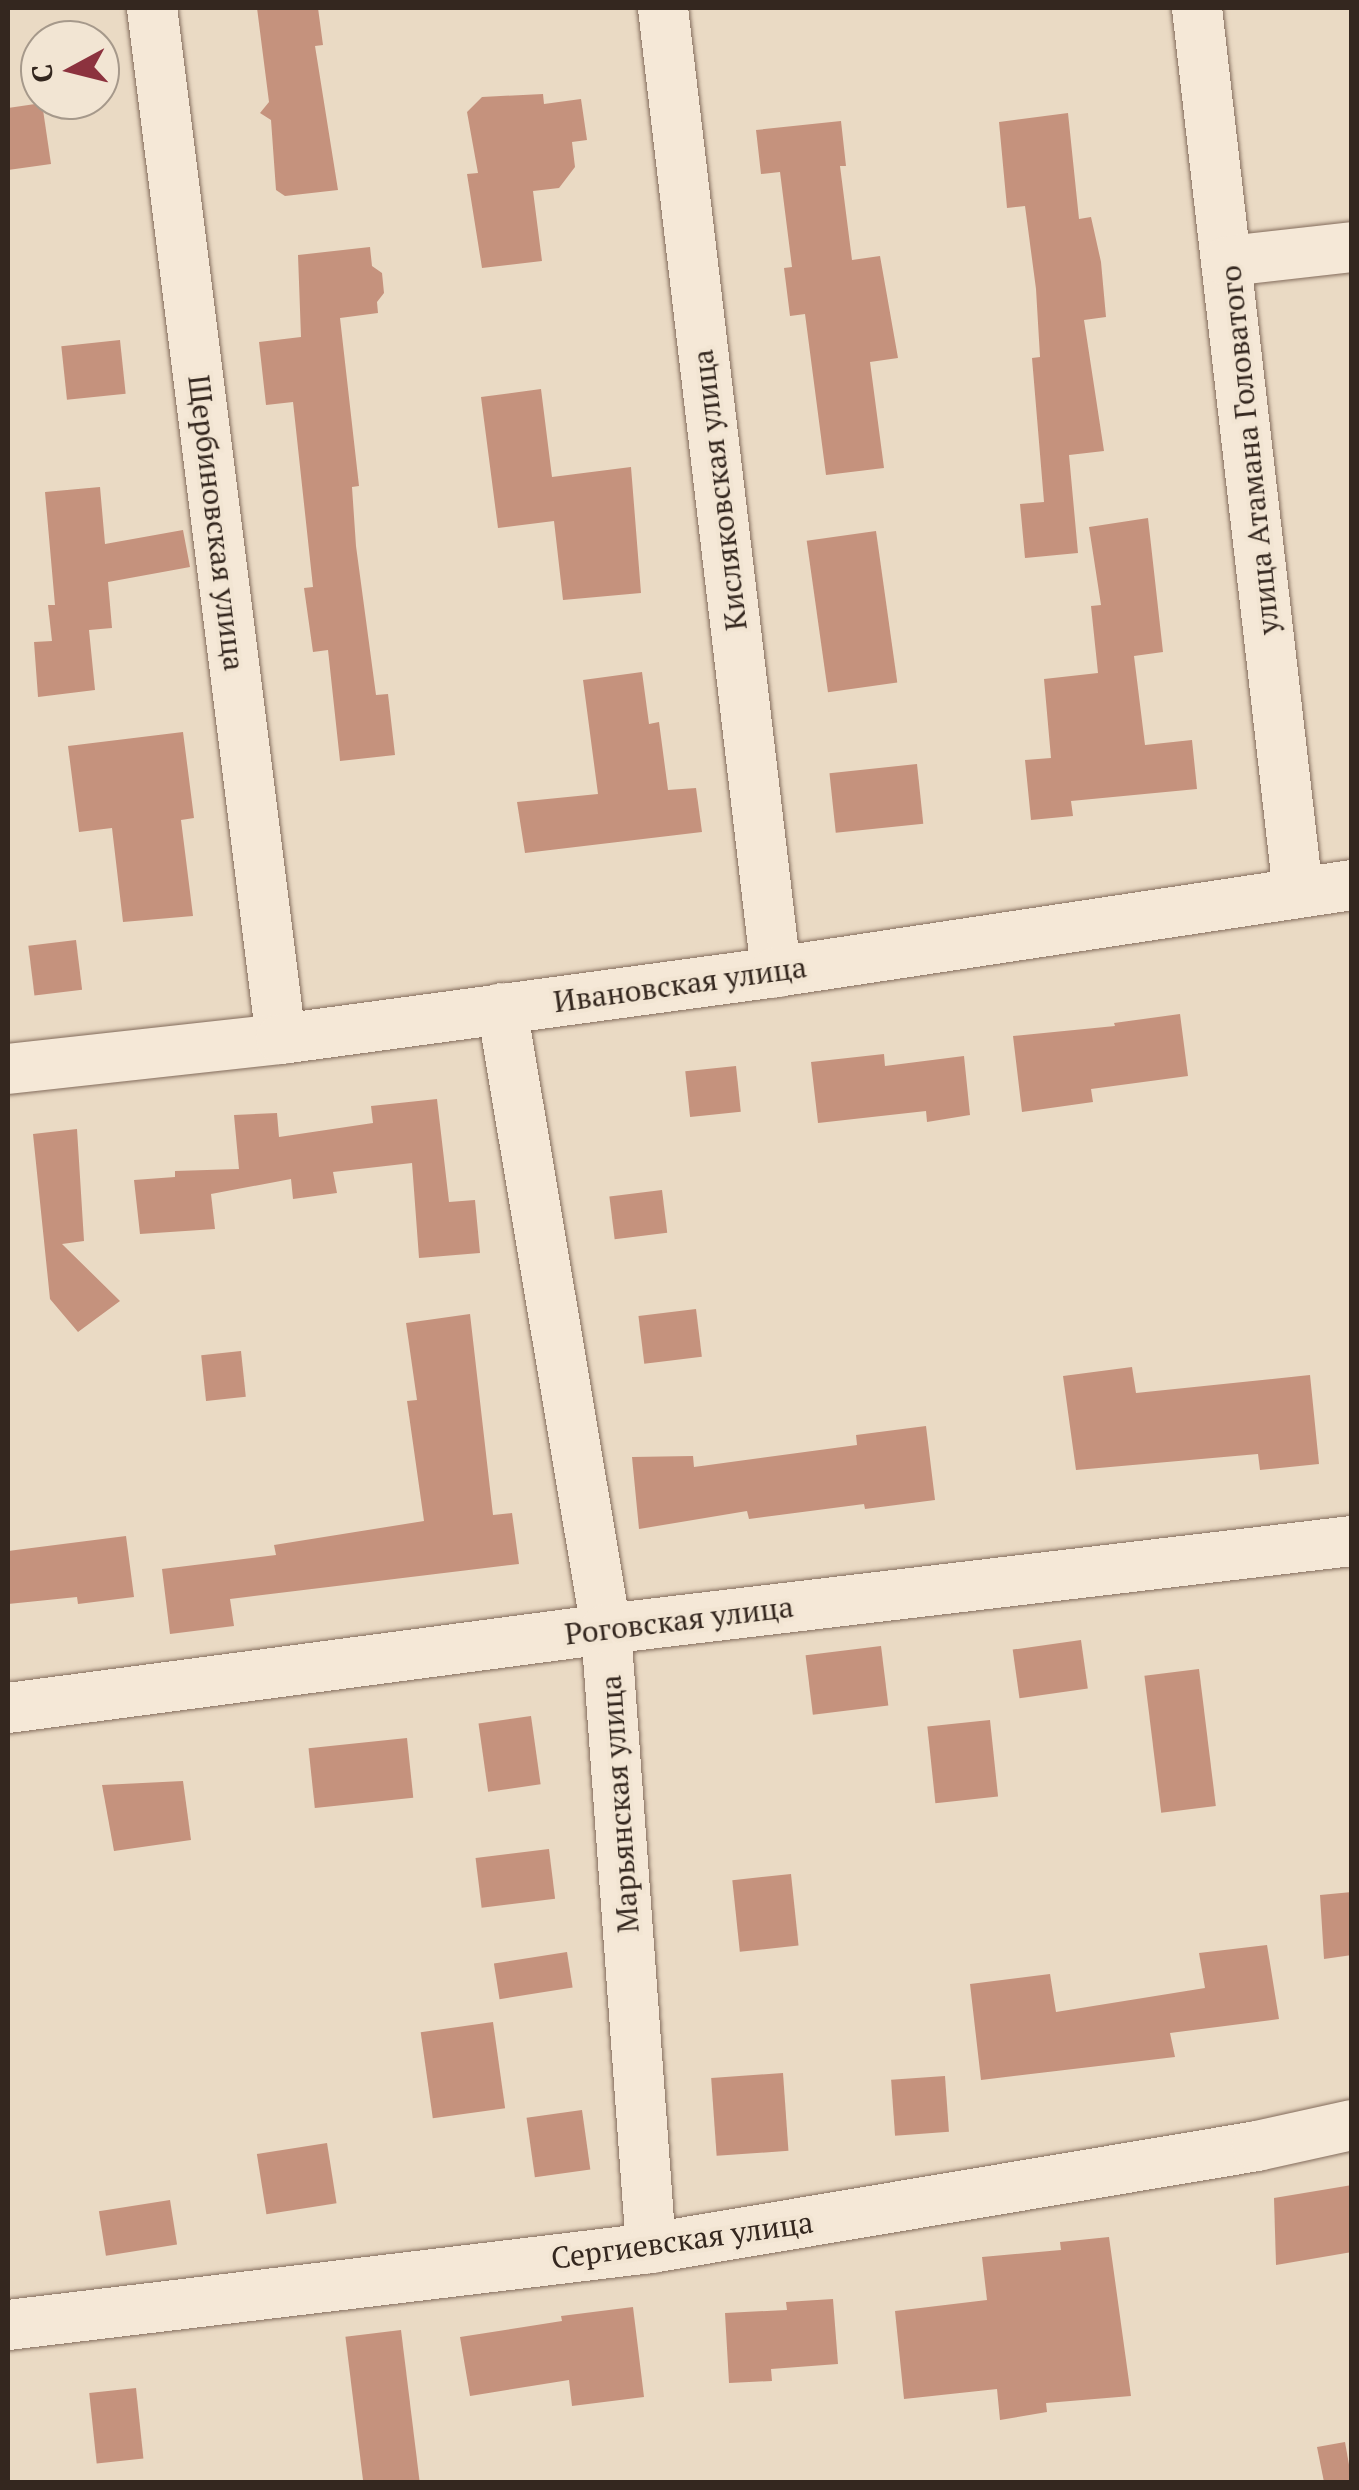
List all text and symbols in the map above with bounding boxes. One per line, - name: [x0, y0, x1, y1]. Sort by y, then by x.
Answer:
- north arrow: [20, 20, 120, 120]
- text: С: [22, 62, 61, 85]
- street label: улица Атамана Головатого: [1212, 263, 1286, 637]
- street label: Кисляковская улица: [684, 348, 754, 632]
- street label: Щербиновская улица: [181, 373, 253, 673]
- street label: Ивановская улица: [551, 948, 809, 1020]
- street label: Роговская улица: [563, 1588, 795, 1652]
- street label: Марьянская улица: [592, 1674, 646, 1934]
- street label: Сергиевская улица: [549, 2204, 815, 2276]

